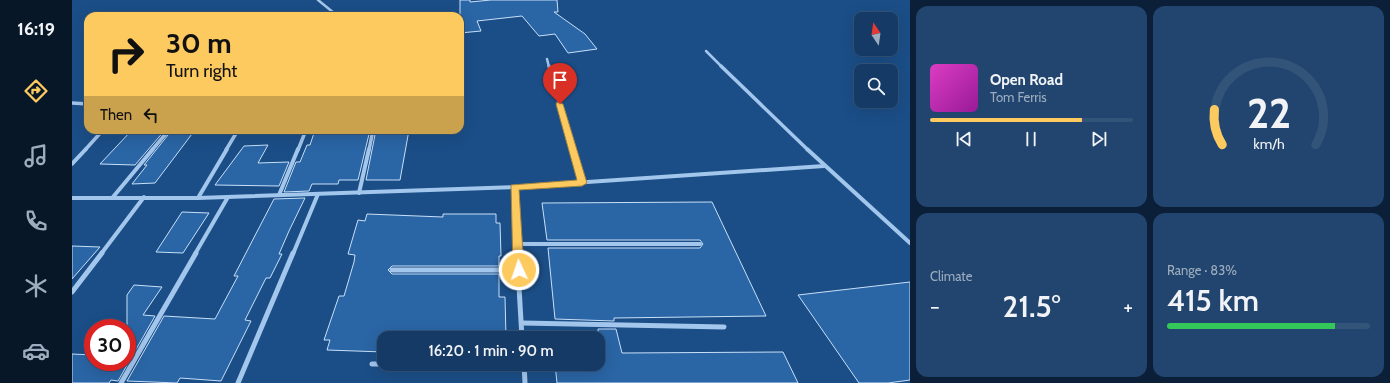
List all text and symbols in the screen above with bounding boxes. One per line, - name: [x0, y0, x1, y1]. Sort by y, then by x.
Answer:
- north arrow: [854, 12, 898, 56]
- map controls: [854, 12, 898, 108]
- text: 16:19: [17, 18, 55, 40]
- text: 30 m: [166, 26, 232, 60]
- icon: right: [100, 28, 152, 80]
- text: Turn right: [166, 60, 237, 82]
- pin: [543, 63, 577, 104]
- button: search: [854, 64, 898, 108]
- icon: arrive: [549, 69, 571, 91]
- text: Open Road: [990, 71, 1063, 89]
- icon: directions: [22, 77, 50, 105]
- text: 22: [1246, 87, 1291, 137]
- text: Tom Ferris: [990, 89, 1047, 105]
- icon: left: [140, 104, 162, 126]
- text: Then: [100, 106, 132, 124]
- icon: previous: [953, 128, 975, 150]
- icon: pause: [1020, 128, 1042, 150]
- icon: next: [1088, 128, 1110, 150]
- text: km/h: [1253, 134, 1284, 152]
- icon: music: [22, 142, 50, 170]
- icon: phone: [22, 207, 50, 235]
- position arrow: [498, 249, 540, 291]
- text: Range · 83%: [1167, 262, 1237, 278]
- text: Climate: [930, 268, 972, 284]
- icon: climate: [22, 272, 50, 300]
- text: 415 km: [1167, 282, 1259, 319]
- text: 21.5°: [1003, 288, 1060, 325]
- text: −: [930, 293, 940, 320]
- text: +: [1123, 293, 1133, 320]
- speed limit sign: 30: [84, 319, 136, 371]
- icon: car: [22, 337, 50, 365]
- text: 16:20 · 1 min · 90 m: [429, 342, 553, 360]

